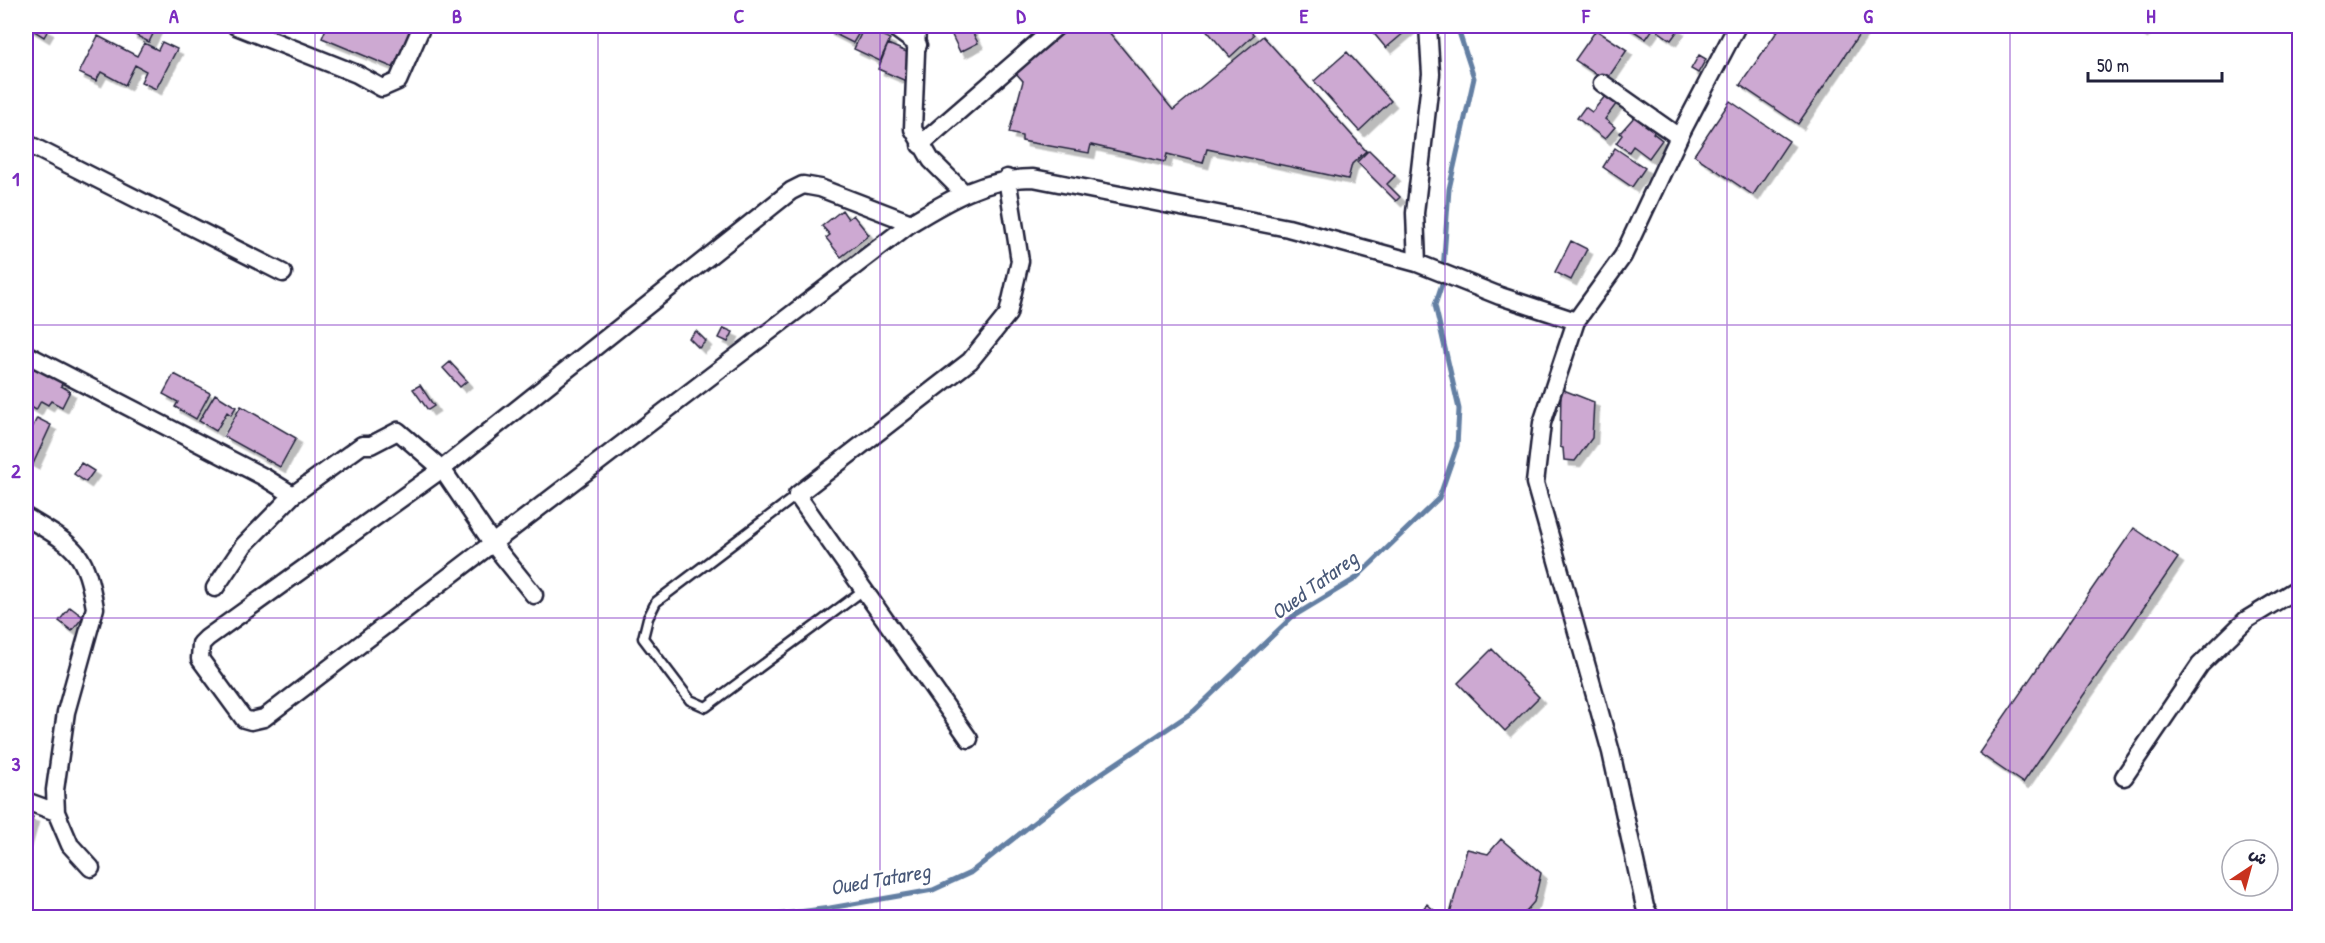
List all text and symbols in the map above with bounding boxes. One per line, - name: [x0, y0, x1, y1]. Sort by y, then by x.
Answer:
- text: A: [169, 2, 179, 29]
- text: B: [452, 2, 462, 29]
- text: C: [734, 2, 745, 29]
- text: D: [1016, 2, 1026, 29]
- text: E: [1300, 2, 1309, 29]
- text: F: [1581, 2, 1591, 29]
- text: G: [1863, 2, 1873, 29]
- text: H: [2146, 2, 2156, 29]
- scale bar: [2088, 45, 2222, 83]
- text: 50 m: [2097, 53, 2129, 78]
- text: 1: [12, 165, 20, 192]
- text: 2: [11, 457, 21, 484]
- water label: Oued Tatareg: [1265, 543, 1365, 626]
- text: 3: [12, 750, 21, 777]
- north arrow: [2220, 838, 2280, 898]
- text: ش: [2245, 842, 2272, 870]
- water label: Oued Tatareg: [828, 856, 934, 902]

